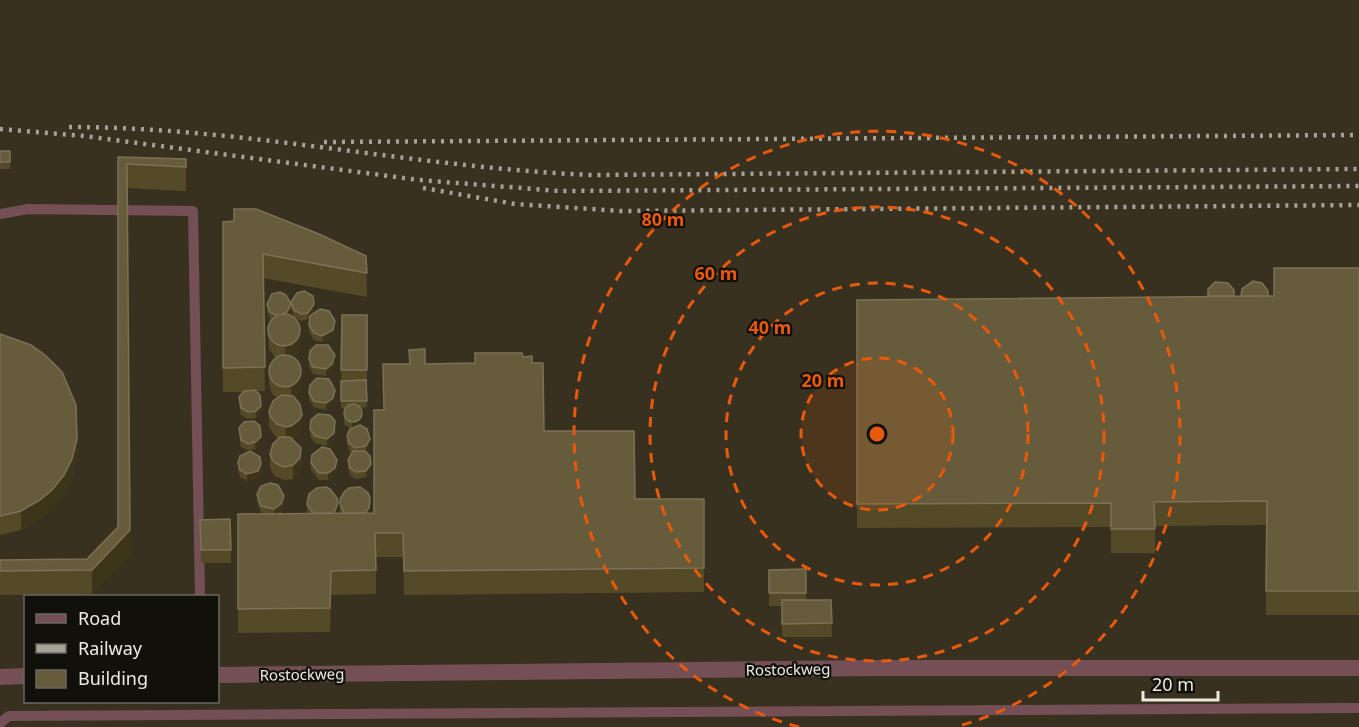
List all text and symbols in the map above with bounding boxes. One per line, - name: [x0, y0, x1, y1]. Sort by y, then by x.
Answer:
- text: 80 m: [642, 207, 684, 231]
- text: 60 m: [695, 261, 737, 285]
- text: 40 m: [749, 315, 791, 339]
- text: 20 m: [802, 368, 844, 392]
- centre of rings: [867, 424, 887, 444]
- legend: [24, 595, 219, 703]
- text: Road: [78, 606, 121, 630]
- text: Railway: [78, 636, 143, 660]
- street label: Rostockweg: [745, 658, 831, 680]
- street label: Rostockweg: [259, 663, 345, 685]
- scale bar: [1143, 664, 1218, 702]
- text: Building: [78, 666, 148, 690]
- text: 20 m: [1152, 672, 1194, 696]

